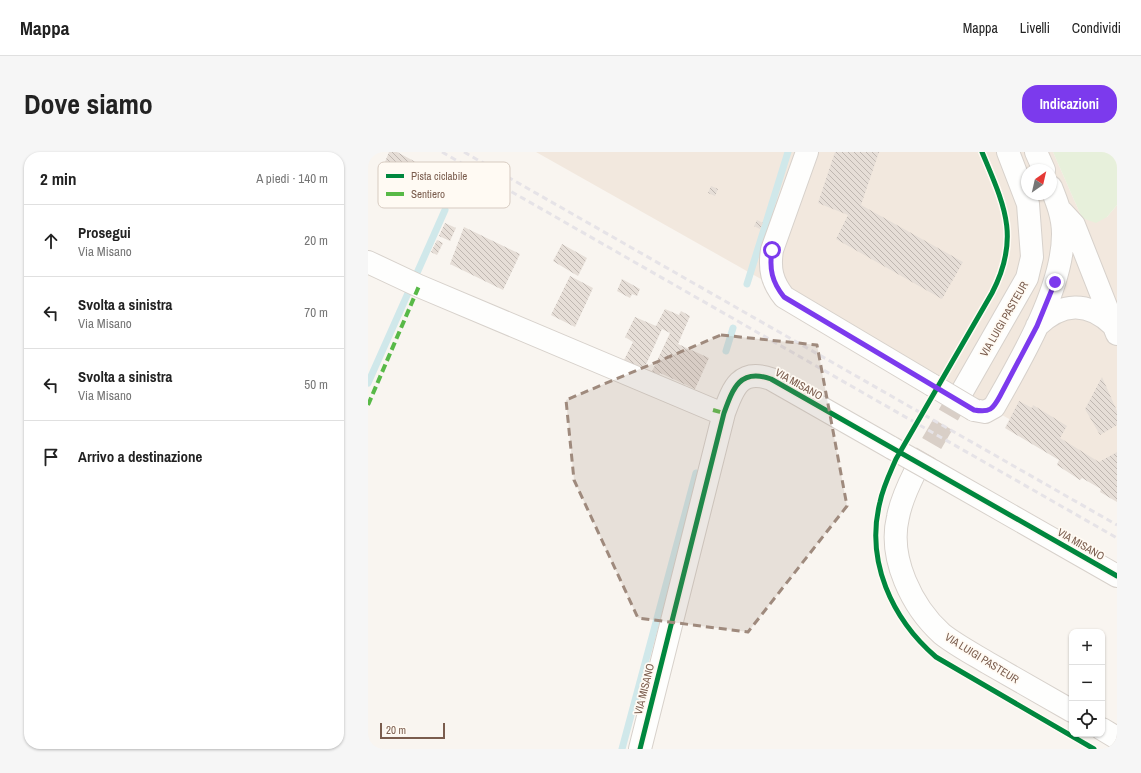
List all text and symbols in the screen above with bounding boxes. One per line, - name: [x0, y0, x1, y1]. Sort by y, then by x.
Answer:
- text: Mappa: [20, 15, 69, 41]
- text: Mappa: [963, 19, 998, 37]
- text: Livelli: [1020, 19, 1050, 37]
- text: Condividi: [1072, 19, 1121, 37]
- text: Dove siamo: [24, 85, 153, 123]
- button: Indicazioni: [1022, 85, 1117, 123]
- legend: [378, 162, 510, 208]
- north arrow: [1021, 164, 1057, 200]
- text: 2 min: [40, 167, 76, 190]
- text: Pista ciclabile: [411, 169, 467, 183]
- text: A piedi · 140 m: [256, 170, 328, 187]
- text: Sentiero: [411, 187, 445, 201]
- text: Prosegui: [78, 222, 131, 243]
- icon: ahead: [40, 230, 62, 252]
- text: 20 m: [304, 232, 328, 249]
- route start: [763, 241, 781, 259]
- text: Via Misano: [78, 243, 132, 260]
- route end: [1046, 273, 1064, 291]
- street label: VIA LUIGI PASTEUR: [977, 278, 1031, 359]
- text: Svolta a sinistra: [78, 294, 172, 315]
- icon: left: [40, 302, 62, 324]
- text: 70 m: [304, 304, 328, 321]
- text: Via Misano: [78, 315, 132, 332]
- street label: VIA MISANO: [773, 365, 825, 403]
- text: Svolta a sinistra: [78, 366, 172, 387]
- icon: left: [40, 374, 62, 396]
- text: 50 m: [304, 376, 328, 393]
- text: Via Misano: [78, 387, 132, 404]
- icon: arrive: [40, 446, 62, 468]
- text: Arrivo a destinazione: [78, 446, 202, 467]
- street label: VIA MISANO: [1055, 525, 1107, 563]
- map controls: [1069, 629, 1105, 737]
- button: +: [1069, 629, 1105, 665]
- street label: VIA LUIGI PASTEUR: [942, 630, 1022, 687]
- street label: VIA MISANO: [631, 662, 657, 716]
- button: −: [1069, 665, 1105, 701]
- button: locate: [1069, 701, 1105, 737]
- scale bar: [380, 721, 445, 740]
- text: 20 m: [386, 723, 406, 737]

